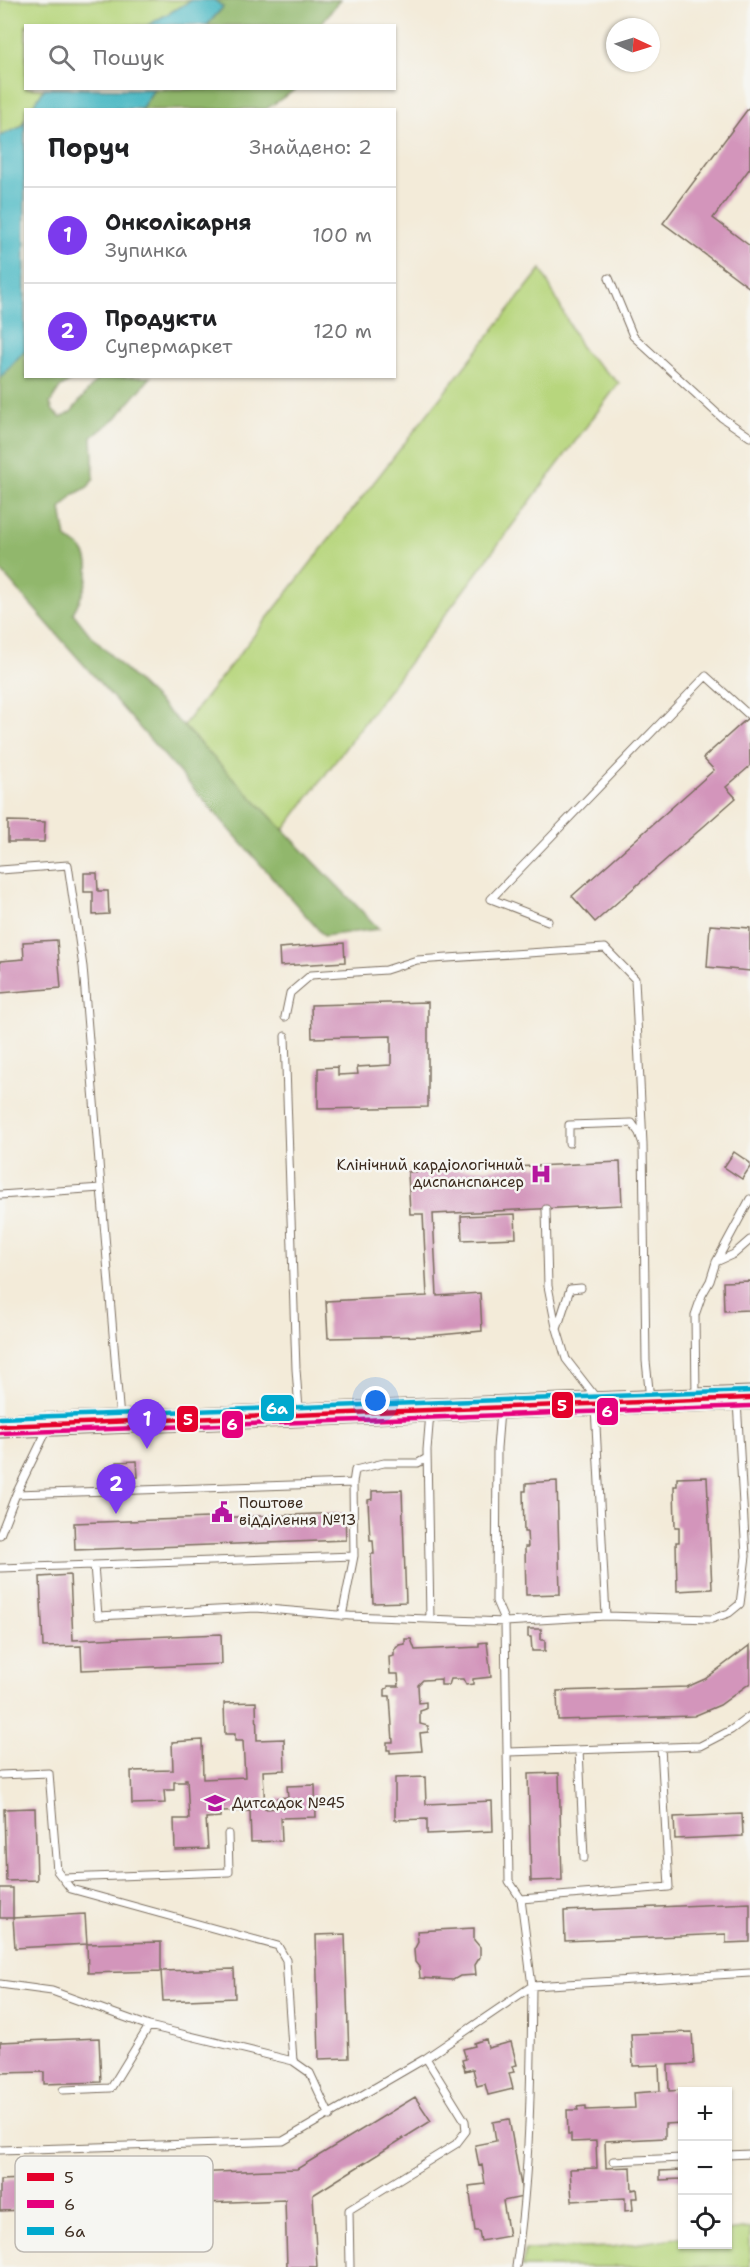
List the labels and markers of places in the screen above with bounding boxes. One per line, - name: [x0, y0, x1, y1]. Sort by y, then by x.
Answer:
- place label: Клінічний кардіологічний диспанспансер: [337, 1155, 524, 1192]
- hospital icon: Клінічний кардіологічний диспанспансер: [529, 1162, 553, 1186]
- pin: 1: [128, 1400, 166, 1449]
- pin: 2: [96, 1464, 136, 1514]
- place label: Поштове відділення №13: [239, 1493, 356, 1530]
- public building icon: Поштове відділення №13: [210, 1500, 234, 1524]
- school or university icon: Дитсадок №45: [203, 1791, 227, 1815]
- place label: Дитсадок №45: [232, 1793, 345, 1813]

